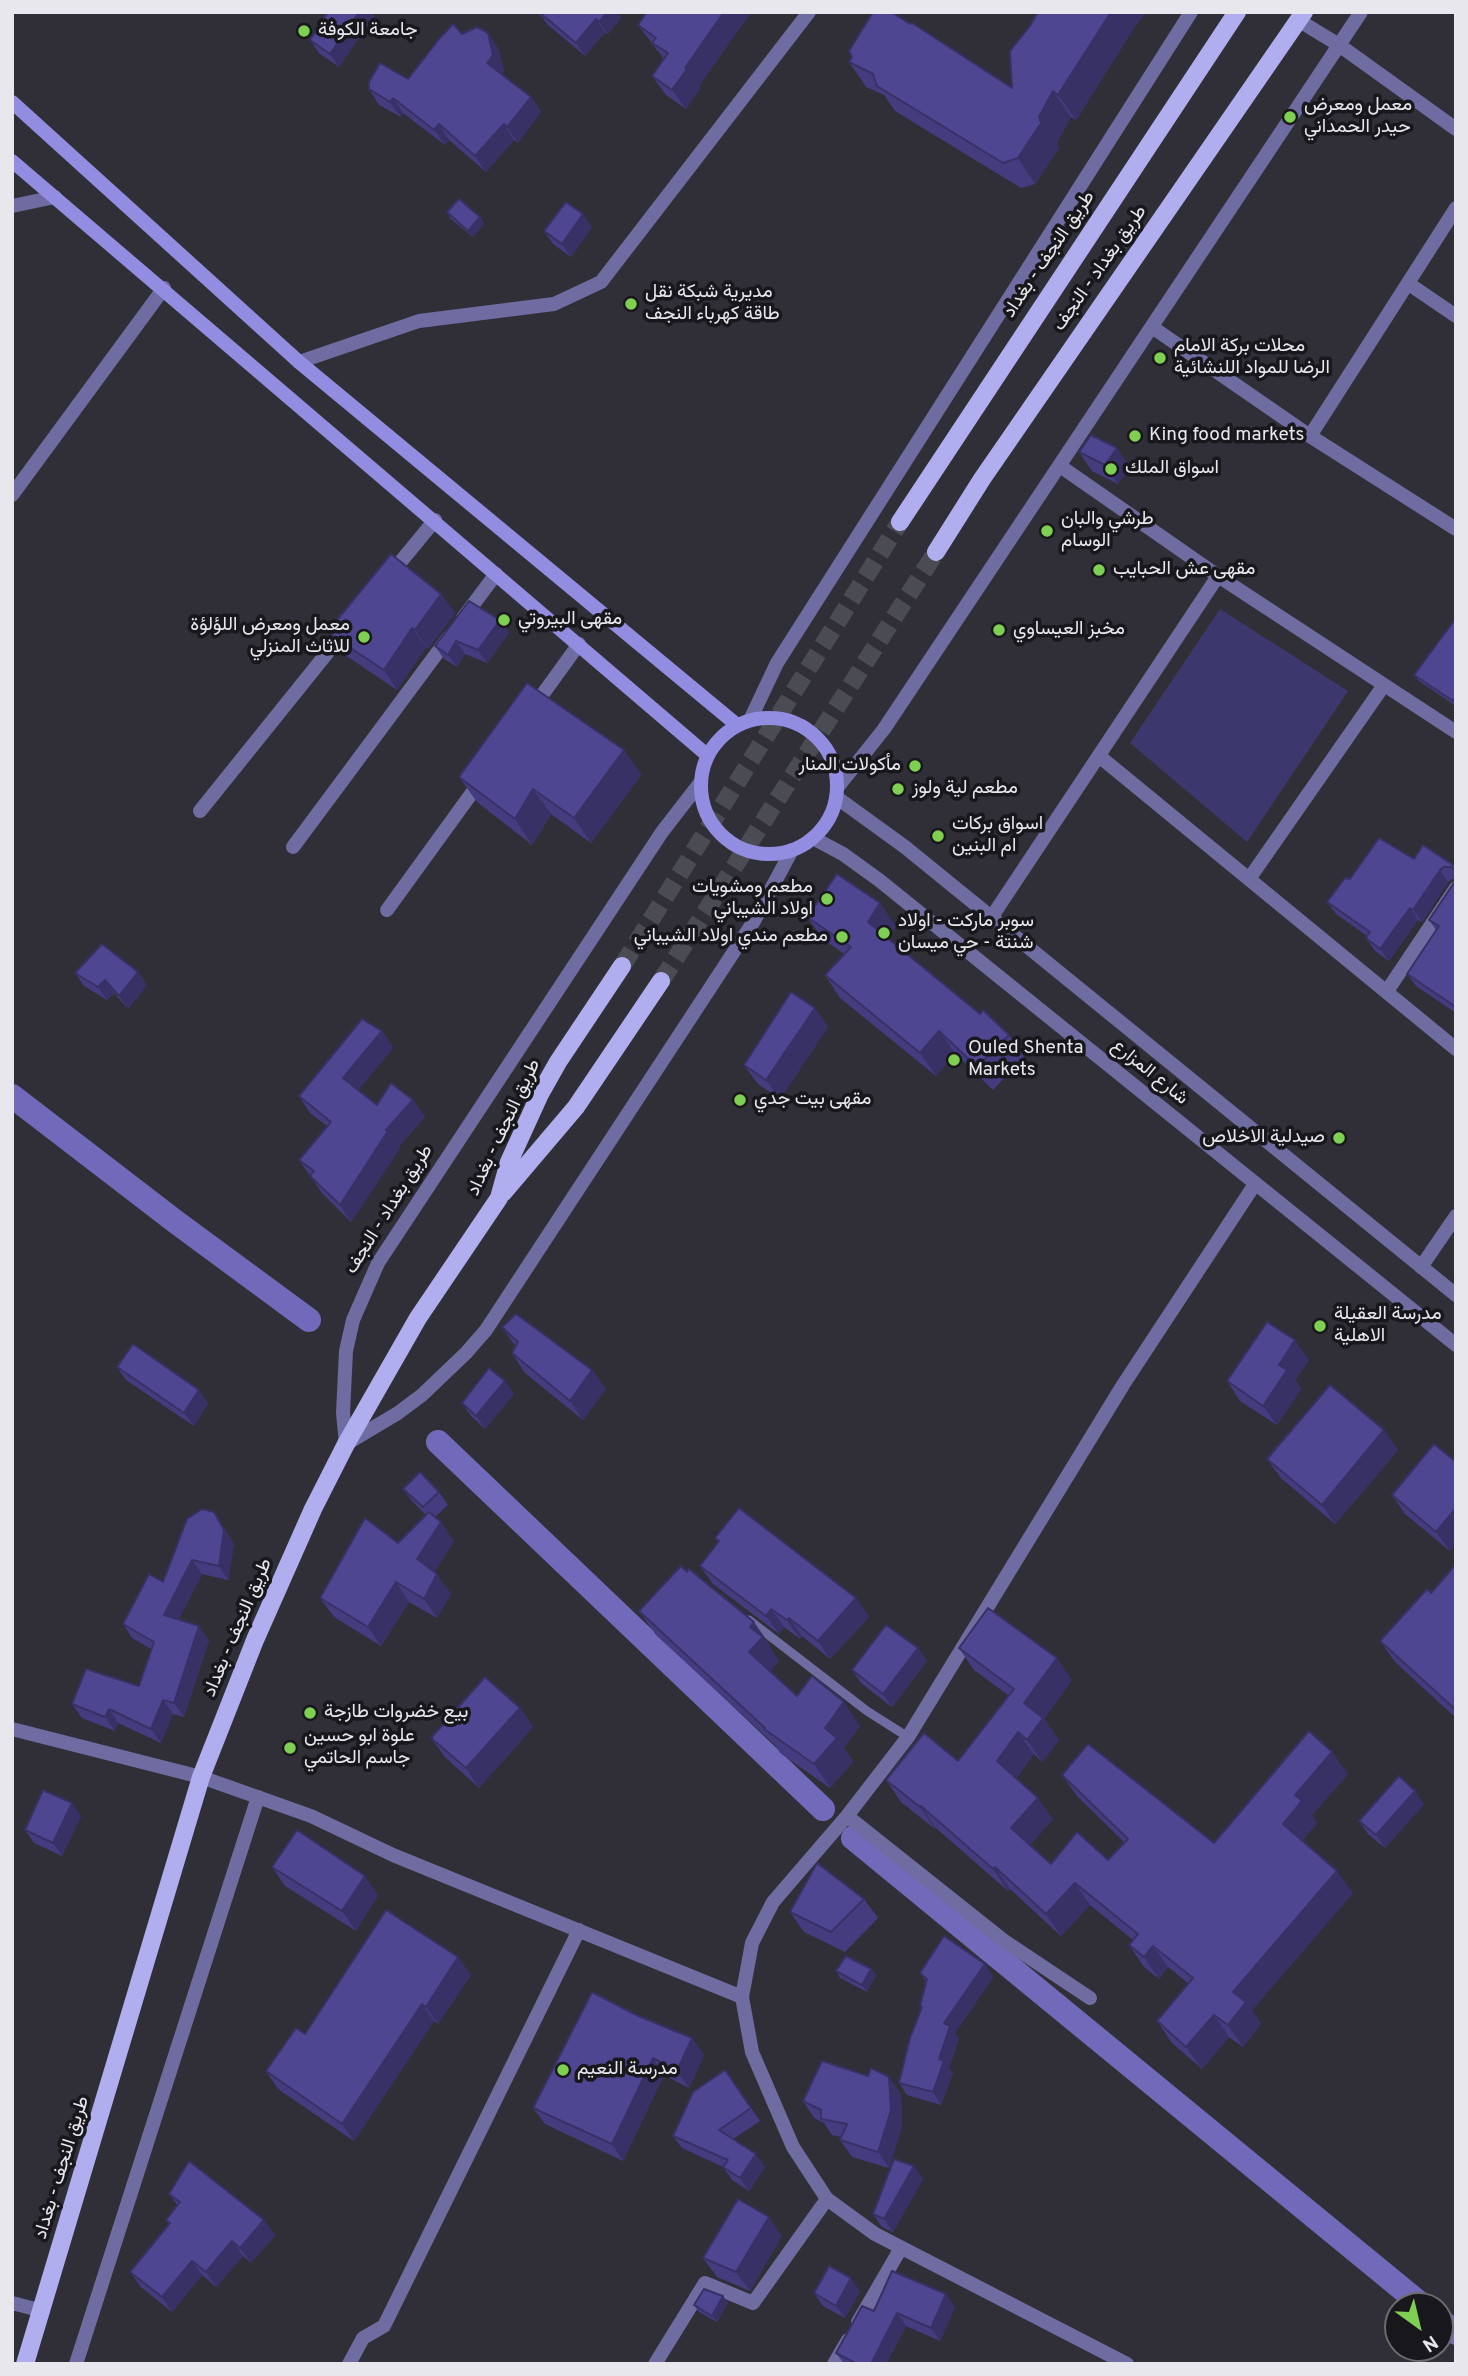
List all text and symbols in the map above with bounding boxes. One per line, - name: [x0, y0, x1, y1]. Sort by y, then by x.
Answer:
- place label: جامعة الكوفة: [318, 20, 418, 42]
- marker: جامعة الكوفة: [296, 23, 312, 39]
- place label: معمل ومعرض حيدر الحمداني: [1304, 95, 1412, 139]
- marker: معمل ومعرض حيدر الحمداني: [1282, 109, 1298, 125]
- street label: طريق النجف - بغداد: [999, 187, 1101, 323]
- street label: طريق بغداد - النجف: [1049, 202, 1153, 336]
- place label: مديرية شبكة نقل طاقة كهرباء النجف: [645, 282, 780, 326]
- marker: مديرية شبكة نقل طاقة كهرباء النجف: [623, 296, 639, 312]
- place label: محلات بركة الامام الرضا للمواد اللنشائية: [1174, 336, 1330, 380]
- marker: محلات بركة الامام الرضا للمواد اللنشائية: [1152, 350, 1168, 366]
- place label: King food markets: [1149, 425, 1305, 447]
- marker: King food markets: [1127, 428, 1143, 444]
- place label: اسواق الملك: [1125, 458, 1219, 480]
- marker: اسواق الملك: [1103, 461, 1119, 477]
- place label: طرشي والبان الوسام: [1061, 509, 1154, 553]
- marker: طرشي والبان الوسام: [1039, 523, 1055, 539]
- place label: مقهى عش الحبايب: [1113, 559, 1255, 581]
- marker: مقهى عش الحبايب: [1091, 562, 1107, 578]
- place label: مقهى البيروتي: [518, 609, 622, 631]
- marker: مقهى البيروتي: [496, 612, 512, 628]
- place label: معمل ومعرض اللؤلؤة للاثاث المنزلي: [190, 615, 350, 659]
- place label: مخبز العيساوي: [1013, 619, 1125, 641]
- marker: مخبز العيساوي: [991, 622, 1007, 638]
- marker: معمل ومعرض اللؤلؤة للاثاث المنزلي: [356, 629, 372, 645]
- place label: مأكولات المنار: [798, 755, 901, 777]
- marker: مأكولات المنار: [907, 758, 923, 774]
- place label: مطعم لية ولوز: [912, 778, 1018, 800]
- marker: مطعم لية ولوز: [890, 781, 906, 797]
- place label: اسواق بركات ام البنين: [952, 814, 1043, 858]
- marker: اسواق بركات ام البنين: [930, 828, 946, 844]
- place label: مطعم ومشويات اولاد الشيباني: [692, 877, 813, 921]
- marker: مطعم ومشويات اولاد الشيباني: [819, 891, 835, 907]
- place label: سوبر ماركت - اولاد شنتة - حي ميسان: [898, 911, 1034, 955]
- marker: سوبر ماركت - اولاد شنتة - حي ميسان: [876, 925, 892, 941]
- place label: مطعم مندي اولاد الشيباني: [634, 926, 828, 948]
- marker: مطعم مندي اولاد الشيباني: [834, 929, 850, 945]
- street label: شارع المزارع: [1106, 1035, 1192, 1111]
- place label: Ouled Shenta Markets: [968, 1038, 1083, 1082]
- marker: Ouled Shenta Markets: [946, 1052, 962, 1068]
- street label: طريق النجف - بغداد: [463, 1056, 547, 1200]
- place label: مقهى بيت جدي: [754, 1089, 871, 1111]
- marker: مقهى بيت جدي: [732, 1092, 748, 1108]
- place label: صيدلية الاخلاص: [1202, 1127, 1325, 1149]
- marker: صيدلية الاخلاص: [1331, 1130, 1347, 1146]
- street label: طريق بغداد - النجف: [341, 1141, 439, 1279]
- place label: مدرسة العقيلة الاهلية: [1334, 1304, 1442, 1348]
- marker: مدرسة العقيلة الاهلية: [1312, 1318, 1328, 1334]
- street label: طريق النجف - بغداد: [200, 1555, 278, 1701]
- place label: بيع خضروات طازجة: [324, 1702, 468, 1724]
- marker: بيع خضروات طازجة: [302, 1705, 318, 1721]
- place label: علوة ابو حسين جاسم الحاتمي: [304, 1726, 415, 1770]
- marker: علوة ابو حسين جاسم الحاتمي: [282, 1740, 298, 1756]
- place label: مدرسة النعيم: [577, 2059, 678, 2081]
- marker: مدرسة النعيم: [555, 2062, 571, 2078]
- street label: طريق النجف - بغداد: [30, 2094, 96, 2242]
- north arrow: [1384, 2292, 1454, 2362]
- text: N: [1417, 2329, 1442, 2357]

